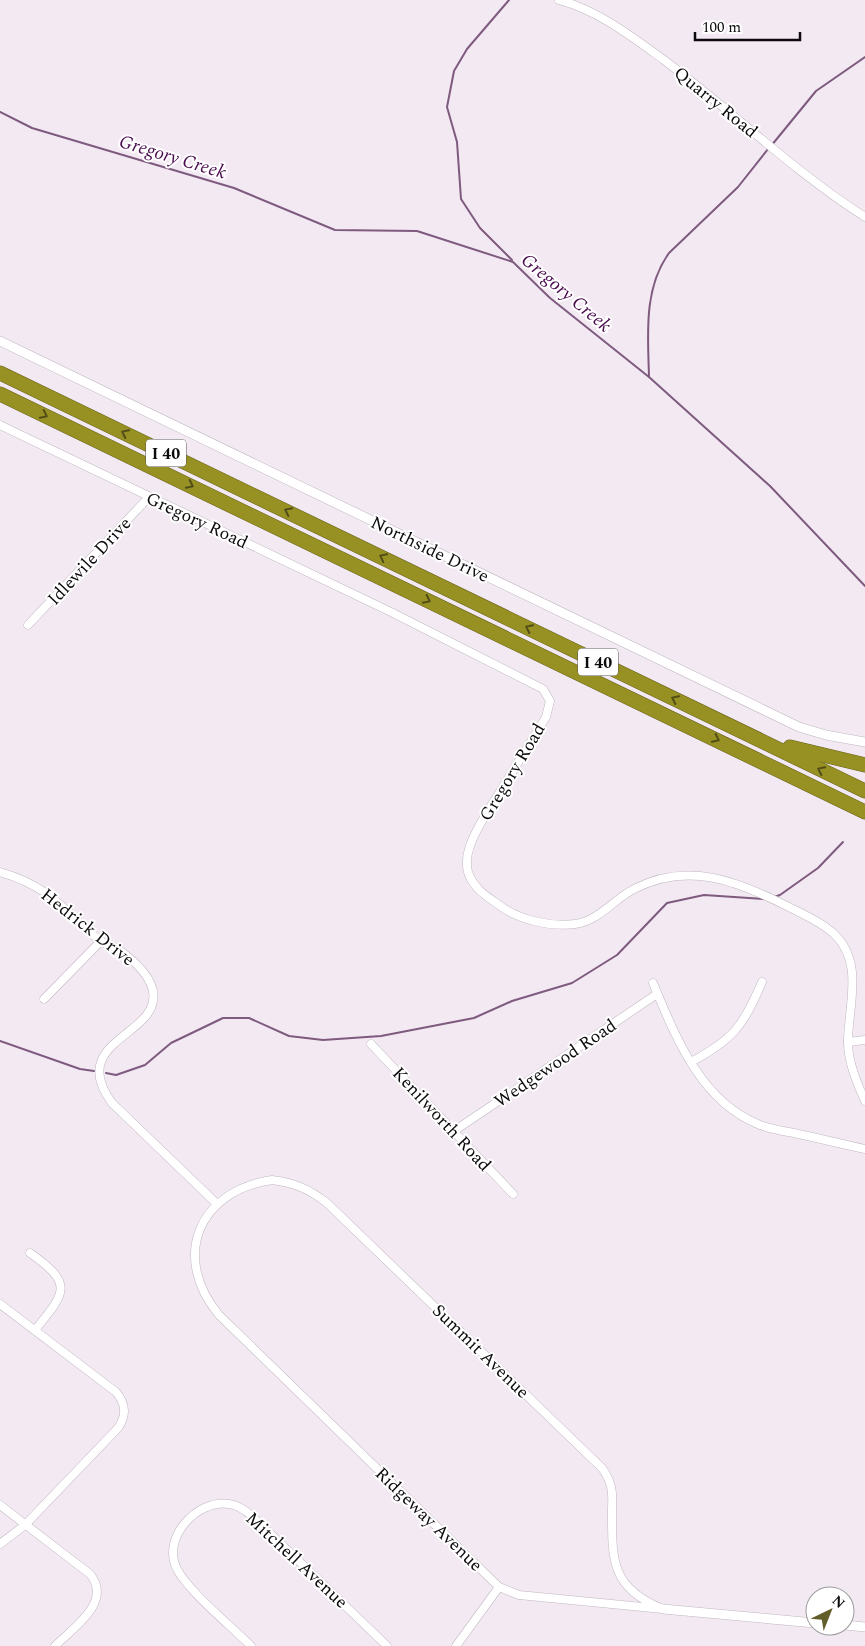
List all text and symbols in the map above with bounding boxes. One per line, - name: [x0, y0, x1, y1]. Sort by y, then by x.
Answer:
- scale bar: [695, 10, 800, 42]
- text: 100 m: [702, 16, 741, 39]
- street label: Quarry Road: [668, 60, 764, 145]
- water label: Gregory Creek: [115, 127, 230, 188]
- water label: Gregory Creek: [514, 246, 618, 340]
- one-way arrow: [39, 409, 48, 419]
- one-way arrow: [122, 430, 131, 440]
- road number: I 40: [146, 439, 186, 466]
- one-way arrow: [185, 479, 194, 489]
- street label: Gregory Road: [141, 485, 252, 556]
- one-way arrow: [284, 507, 293, 517]
- street label: Northside Drive: [366, 509, 494, 590]
- street label: Idlewile Drive: [41, 511, 138, 612]
- one-way arrow: [379, 553, 388, 563]
- one-way arrow: [422, 594, 431, 604]
- one-way arrow: [525, 625, 534, 635]
- road number: I 40: [578, 649, 618, 676]
- one-way arrow: [671, 695, 680, 705]
- street label: Gregory Road: [473, 718, 552, 826]
- one-way arrow: [710, 733, 719, 743]
- one-way arrow: [817, 766, 826, 776]
- street label: Hedrick Drive: [35, 882, 141, 973]
- street label: Wedgewood Road: [489, 1012, 622, 1115]
- street label: Kenilworth Road: [386, 1061, 498, 1178]
- street label: Summit Avenue: [426, 1298, 536, 1405]
- street label: Ridgeway Avenue: [369, 1461, 489, 1578]
- street label: Mitchell Avenue: [239, 1506, 354, 1615]
- north arrow: [805, 1586, 855, 1636]
- text: N: [827, 1590, 850, 1613]

